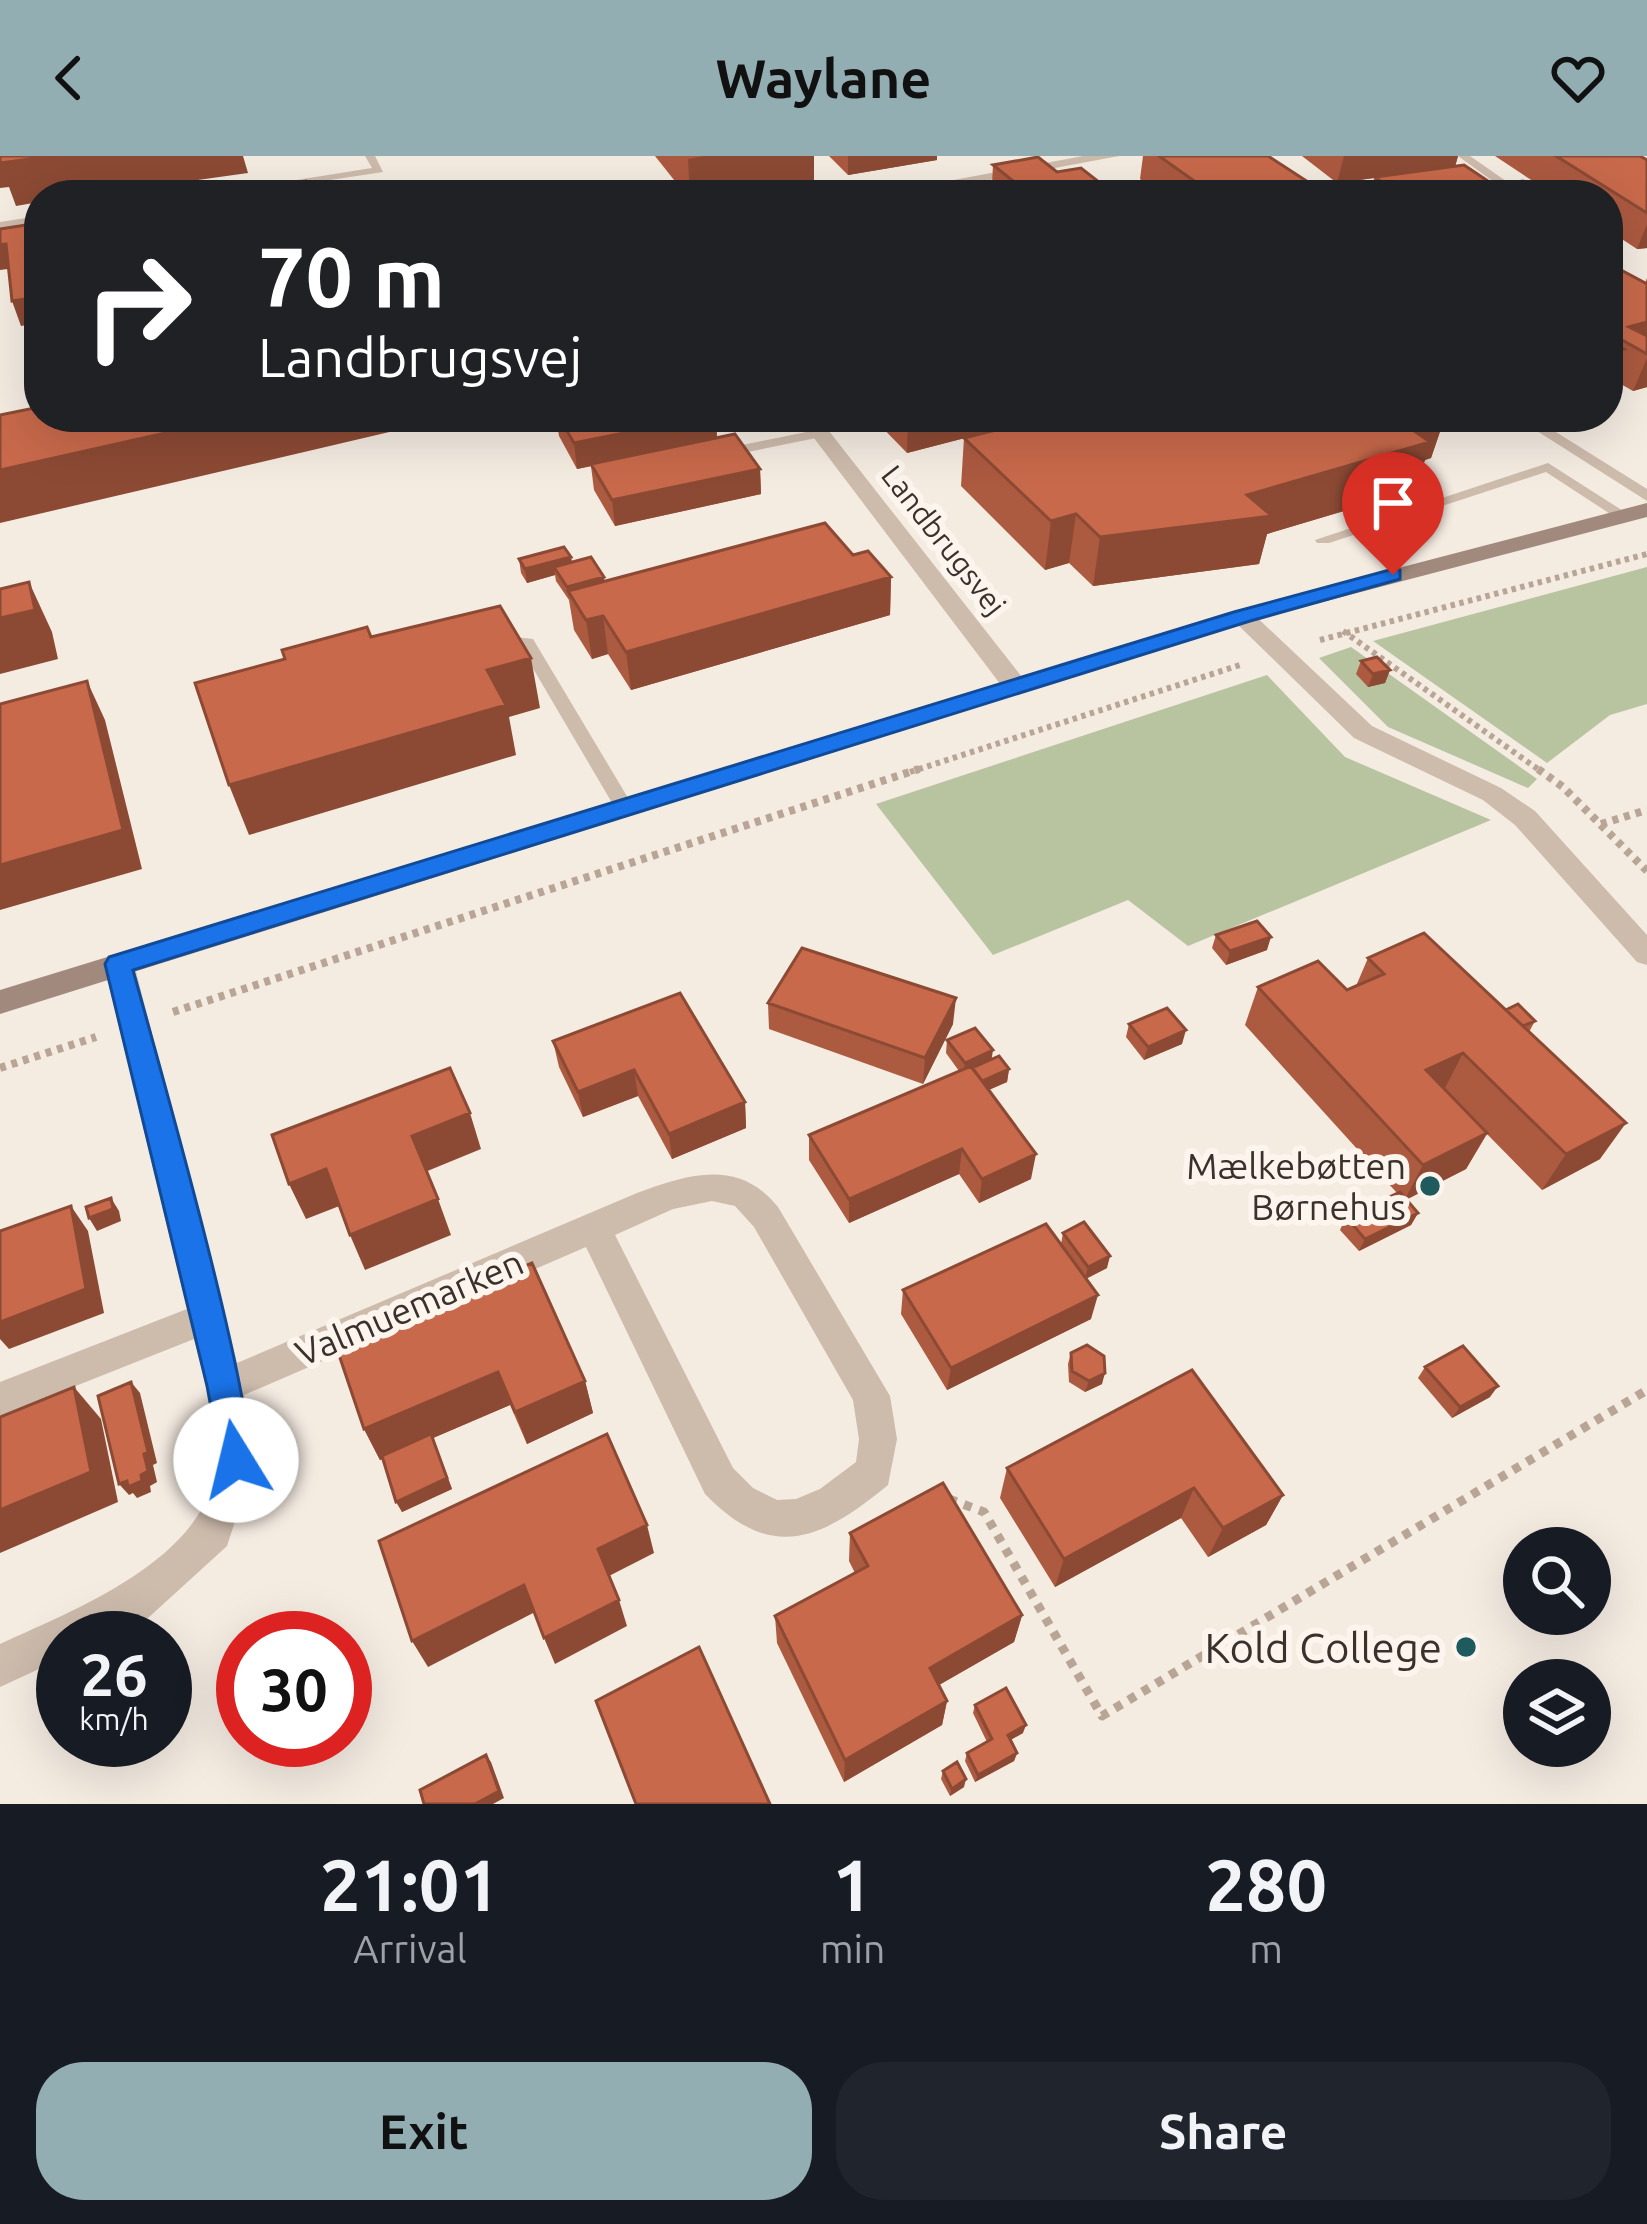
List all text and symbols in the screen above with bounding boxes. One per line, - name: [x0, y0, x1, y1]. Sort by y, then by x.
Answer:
- icon: back: [36, 45, 102, 111]
- icon: heart: [1545, 45, 1611, 111]
- text: Waylane: [716, 48, 931, 108]
- icon: right: [60, 228, 216, 384]
- text: 70 m: [258, 229, 445, 323]
- text: Landbrugsvej: [258, 327, 582, 387]
- pin: [1342, 452, 1444, 575]
- street label: Landbrugsvej: [875, 459, 1013, 621]
- icon: arrive: [1360, 470, 1426, 536]
- place label: Mælkebøtten Børnehus: [1186, 1145, 1406, 1227]
- marker: Mælkebøtten Børnehus: [1417, 1173, 1443, 1199]
- street label: Valmuemarken: [289, 1241, 529, 1373]
- position arrow: [173, 1397, 299, 1523]
- map controls: [1503, 1527, 1611, 1767]
- button: search: [1503, 1527, 1611, 1635]
- speed limit sign: 30: [216, 1611, 372, 1767]
- place label: Kold College: [1204, 1624, 1442, 1671]
- marker: Kold College: [1453, 1634, 1479, 1660]
- text: 26: [80, 1640, 148, 1707]
- button: layers: [1503, 1659, 1611, 1767]
- text: km/h: [79, 1702, 149, 1736]
- text: 21:01: [320, 1844, 500, 1925]
- text: 1: [832, 1844, 873, 1925]
- text: 280: [1205, 1844, 1327, 1925]
- text: Arrival: [353, 1927, 467, 1970]
- text: min: [820, 1927, 885, 1970]
- text: m: [1249, 1927, 1283, 1970]
- button: Exit: [36, 2062, 812, 2200]
- button: Share: [836, 2062, 1611, 2200]

